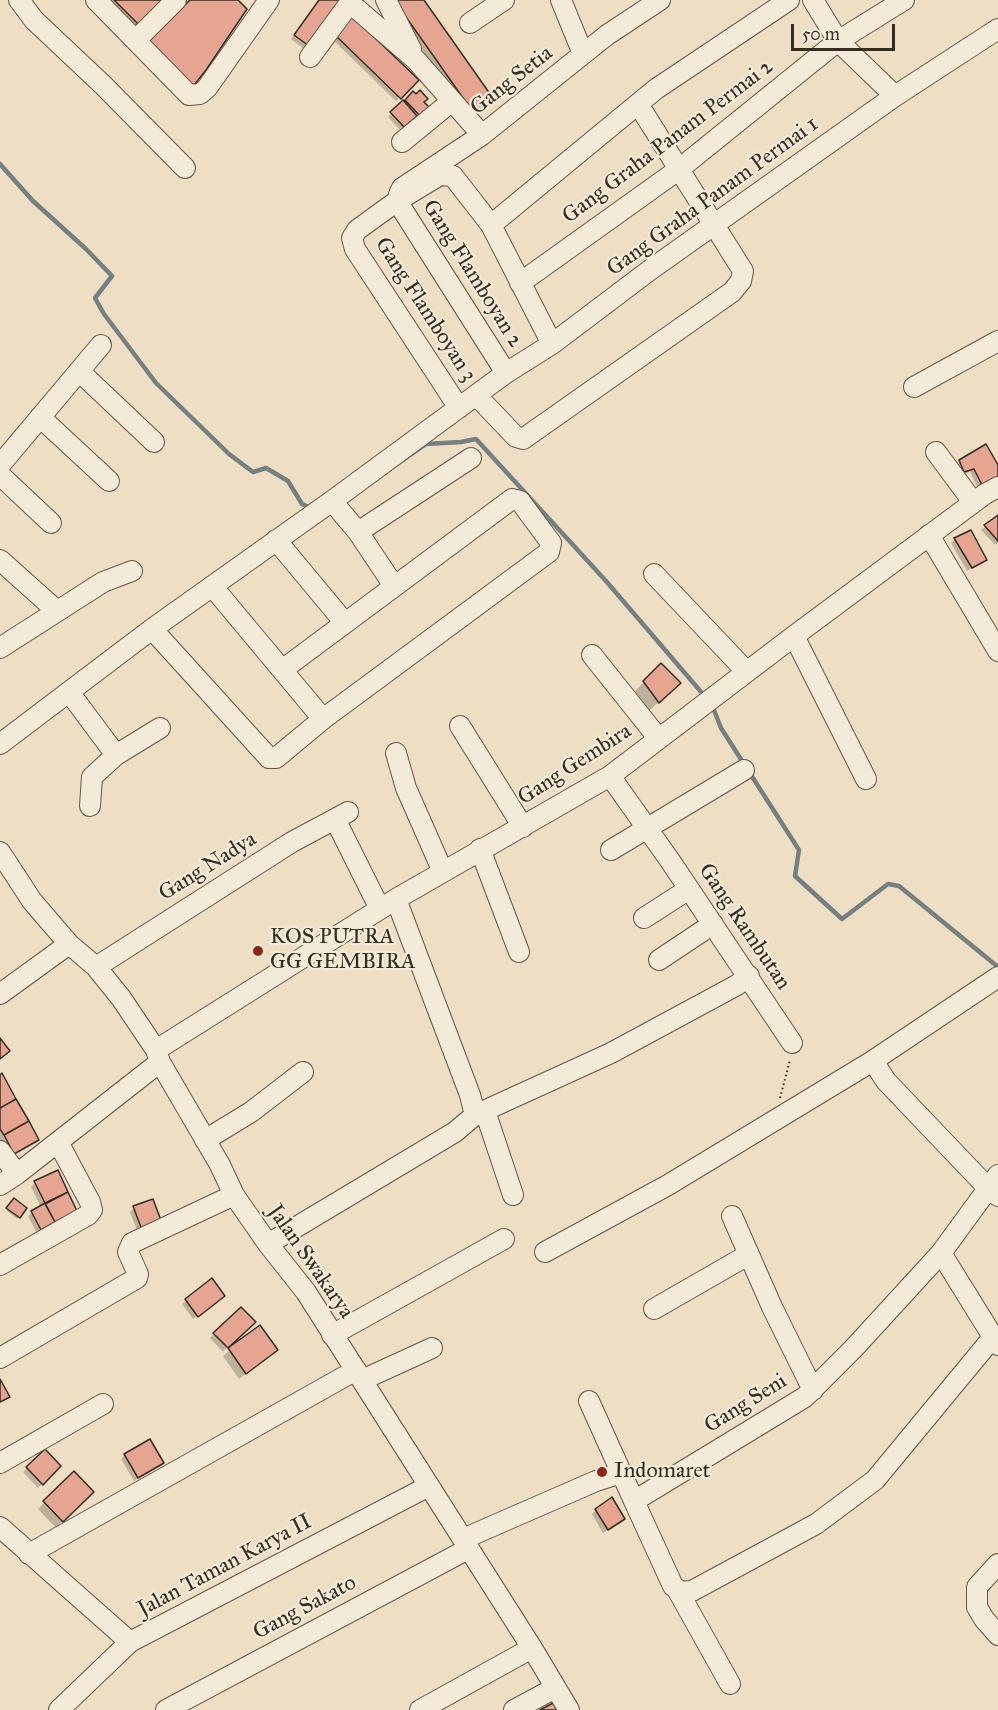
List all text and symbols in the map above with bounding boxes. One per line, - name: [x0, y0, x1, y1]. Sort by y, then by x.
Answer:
- scale bar: [794, 12, 898, 50]
- text: 50 m: [802, 23, 840, 45]
- street label: Gang Setia: [466, 41, 558, 121]
- street label: Gang Graha Panam Permai 2: [557, 54, 779, 230]
- street label: Gang Graha Panam Permai 1: [602, 111, 824, 283]
- street label: Gang Flamboyan 2: [416, 195, 528, 353]
- street label: Gang Flamboyan 3: [368, 233, 482, 387]
- street label: Gang Gembira: [513, 719, 637, 811]
- street label: Gang Nadya: [154, 827, 262, 907]
- street label: Gang Rambutan: [692, 859, 796, 995]
- place label: KOS PUTRA GG GEMBIRA: [270, 925, 416, 976]
- marker: KOS PUTRA GG GEMBIRA: [251, 944, 265, 958]
- street label: Jalan Swakarya: [261, 1200, 359, 1324]
- street label: Gang Seni: [700, 1368, 792, 1440]
- place label: Indomaret: [614, 1459, 710, 1485]
- marker: Indomaret: [595, 1465, 609, 1479]
- street label: Jalan Taman Karya II: [133, 1509, 317, 1623]
- street label: Gang Sakato: [249, 1570, 361, 1646]

